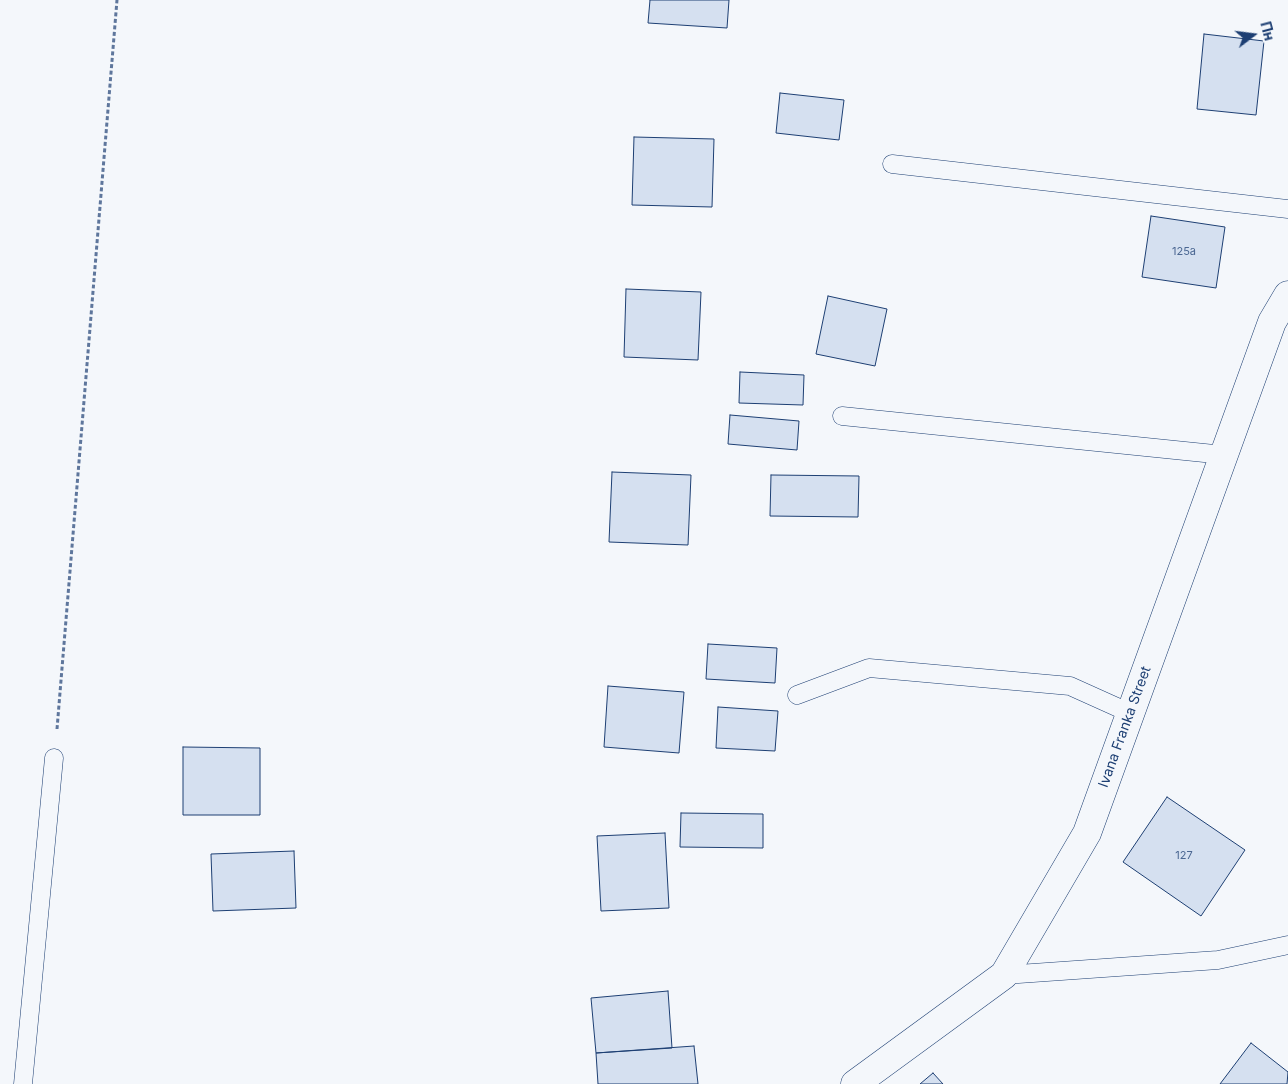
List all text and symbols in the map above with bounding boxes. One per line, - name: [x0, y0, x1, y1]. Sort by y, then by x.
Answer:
- north arrow: [1228, 10, 1278, 60]
- text: Пн: [1257, 20, 1279, 42]
- house number: 125а: [1172, 245, 1196, 259]
- street label: Ivana Franka Street: [1095, 664, 1155, 790]
- house number: 127: [1175, 849, 1193, 863]

